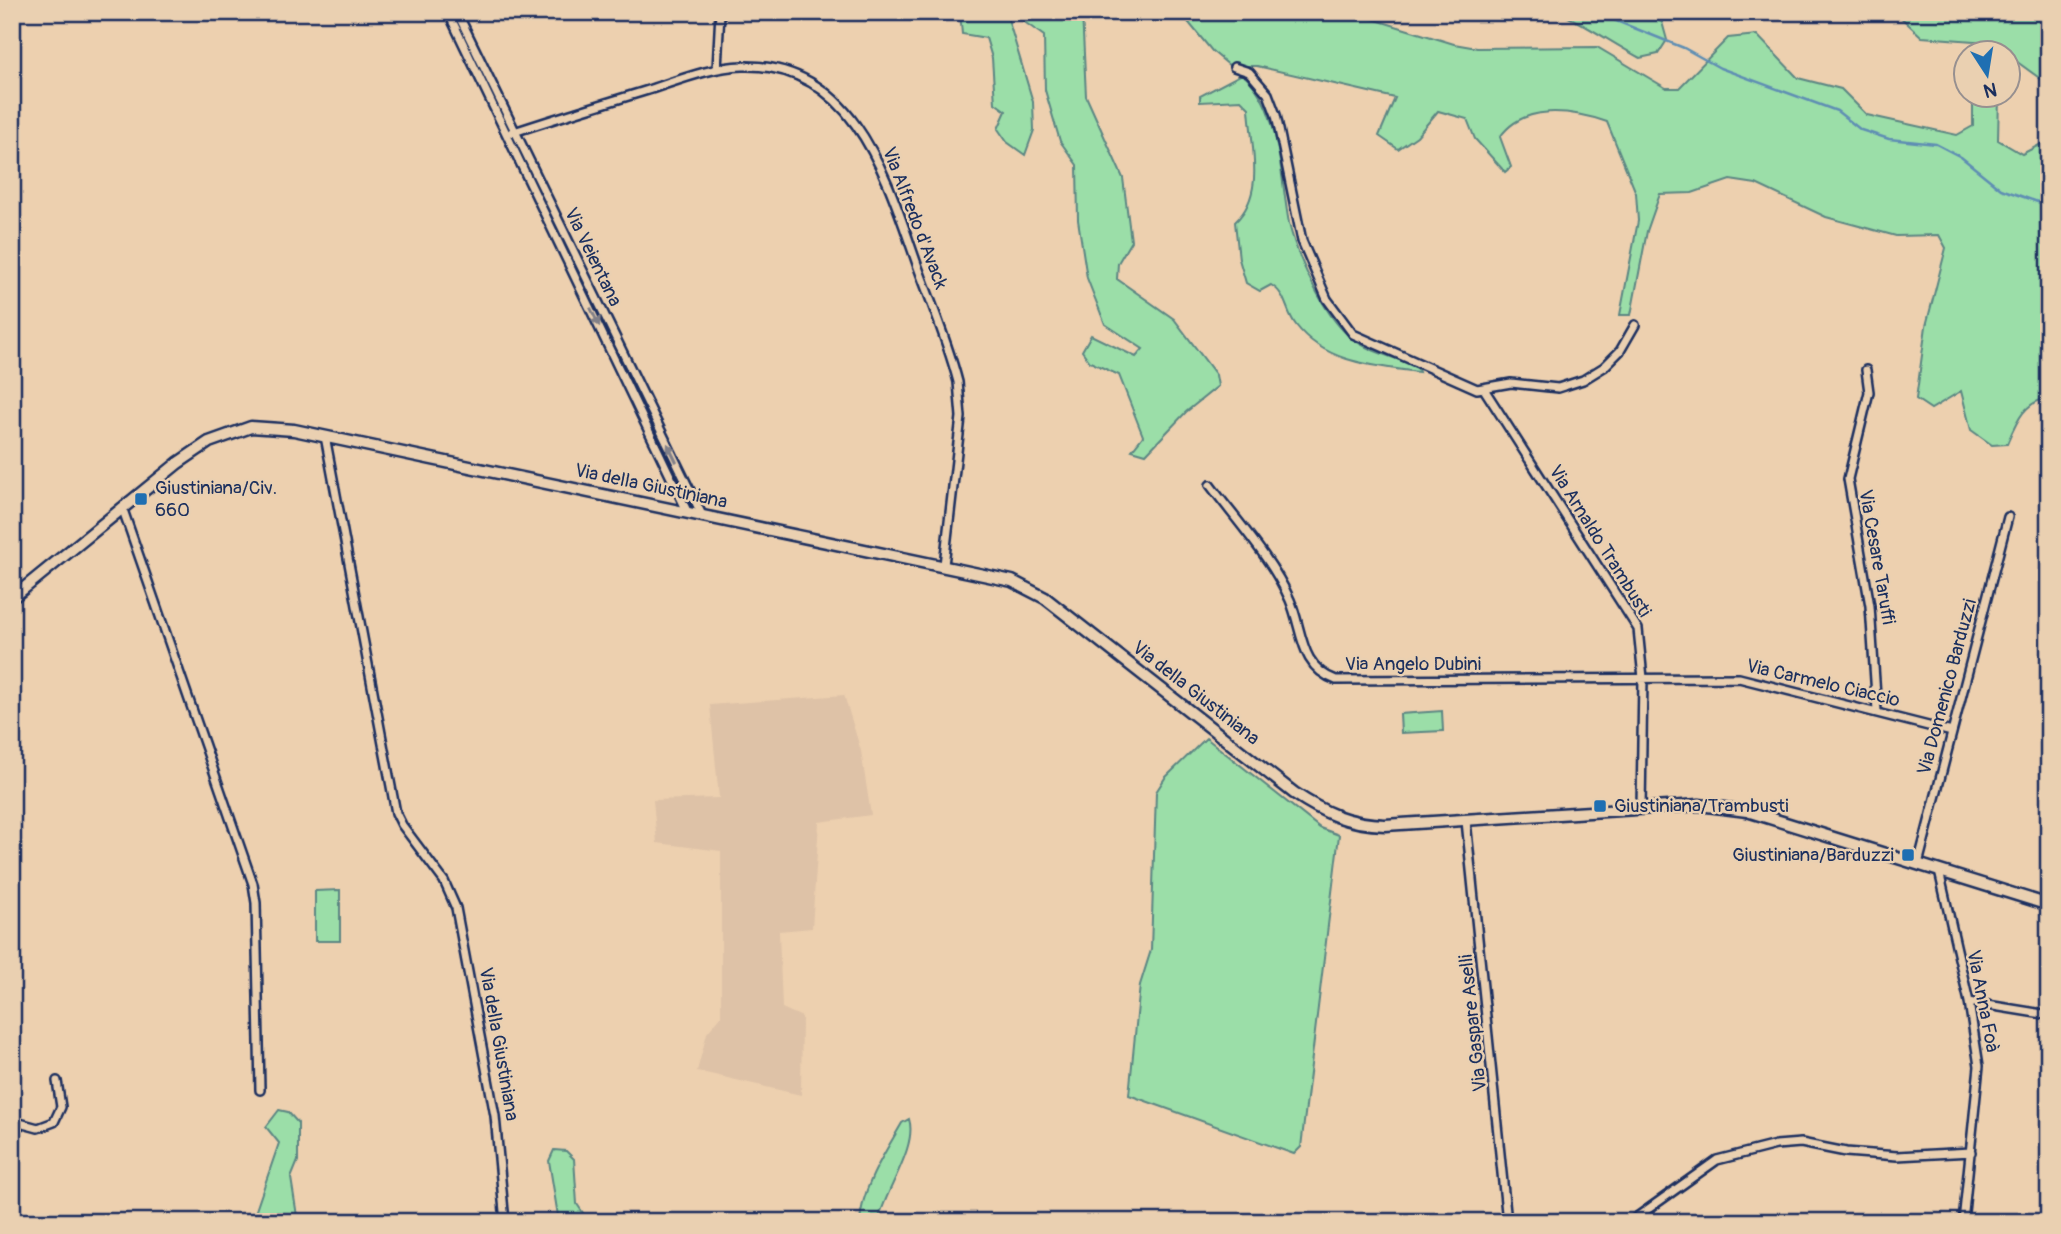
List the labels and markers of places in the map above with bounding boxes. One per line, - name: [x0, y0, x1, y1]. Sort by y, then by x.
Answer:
- place label: Giustiniana/Civ. 660: [155, 476, 277, 522]
- marker: Giustiniana/Civ. 660: [133, 491, 149, 507]
- place label: Giustiniana/Trambusti: [1614, 794, 1789, 818]
- marker: Giustiniana/Trambusti: [1592, 798, 1608, 814]
- place label: Giustiniana/Barduzzi: [1732, 843, 1894, 867]
- marker: Giustiniana/Barduzzi: [1900, 847, 1916, 863]

